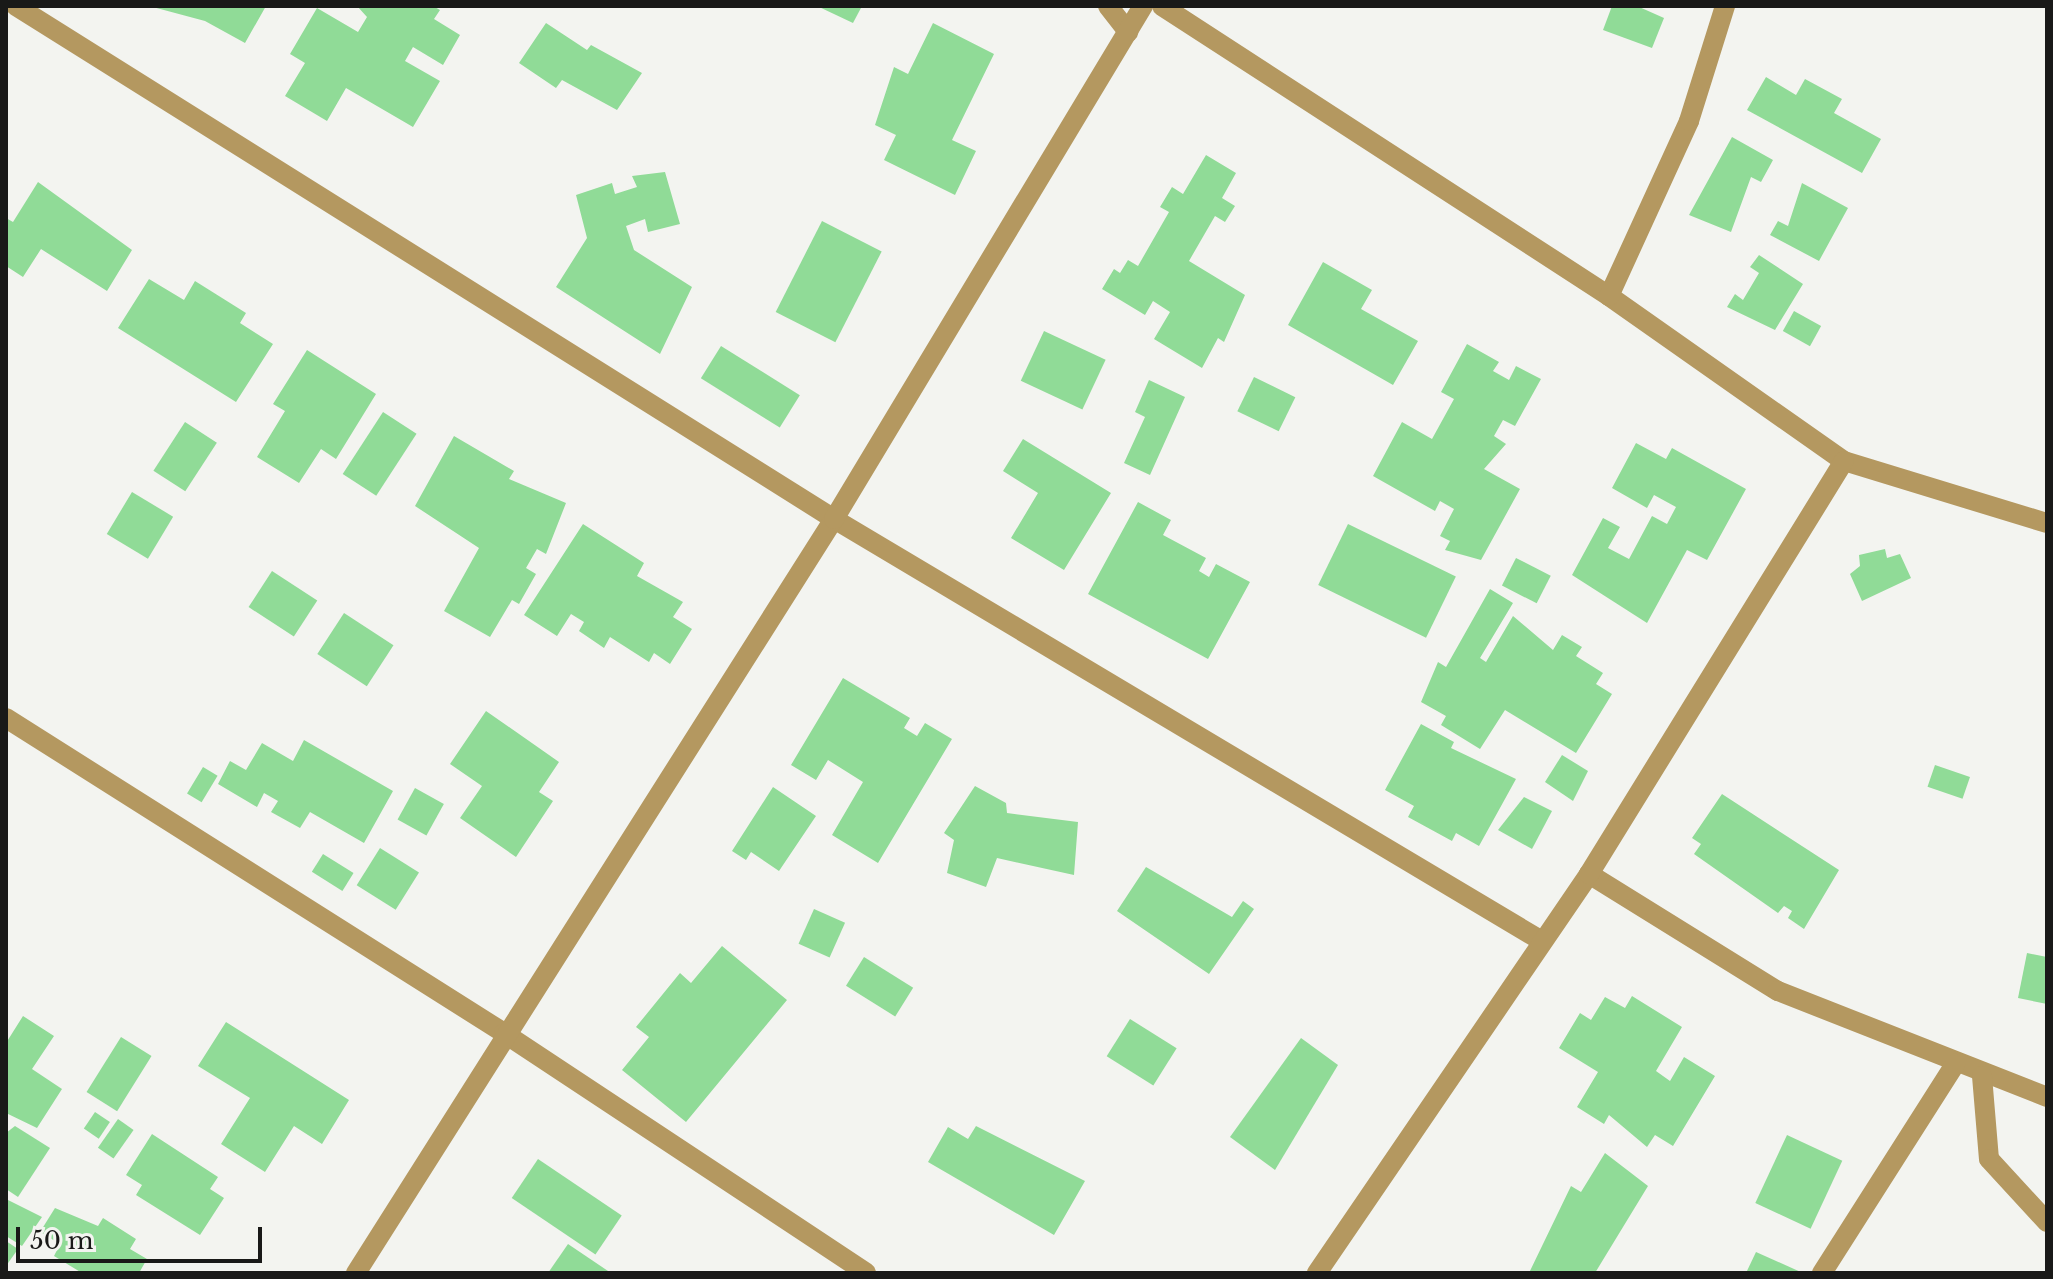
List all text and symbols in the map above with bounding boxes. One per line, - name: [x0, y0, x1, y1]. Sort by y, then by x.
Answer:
- scale bar: [20, 1211, 266, 1261]
- text: 50 m: [30, 1226, 93, 1255]

